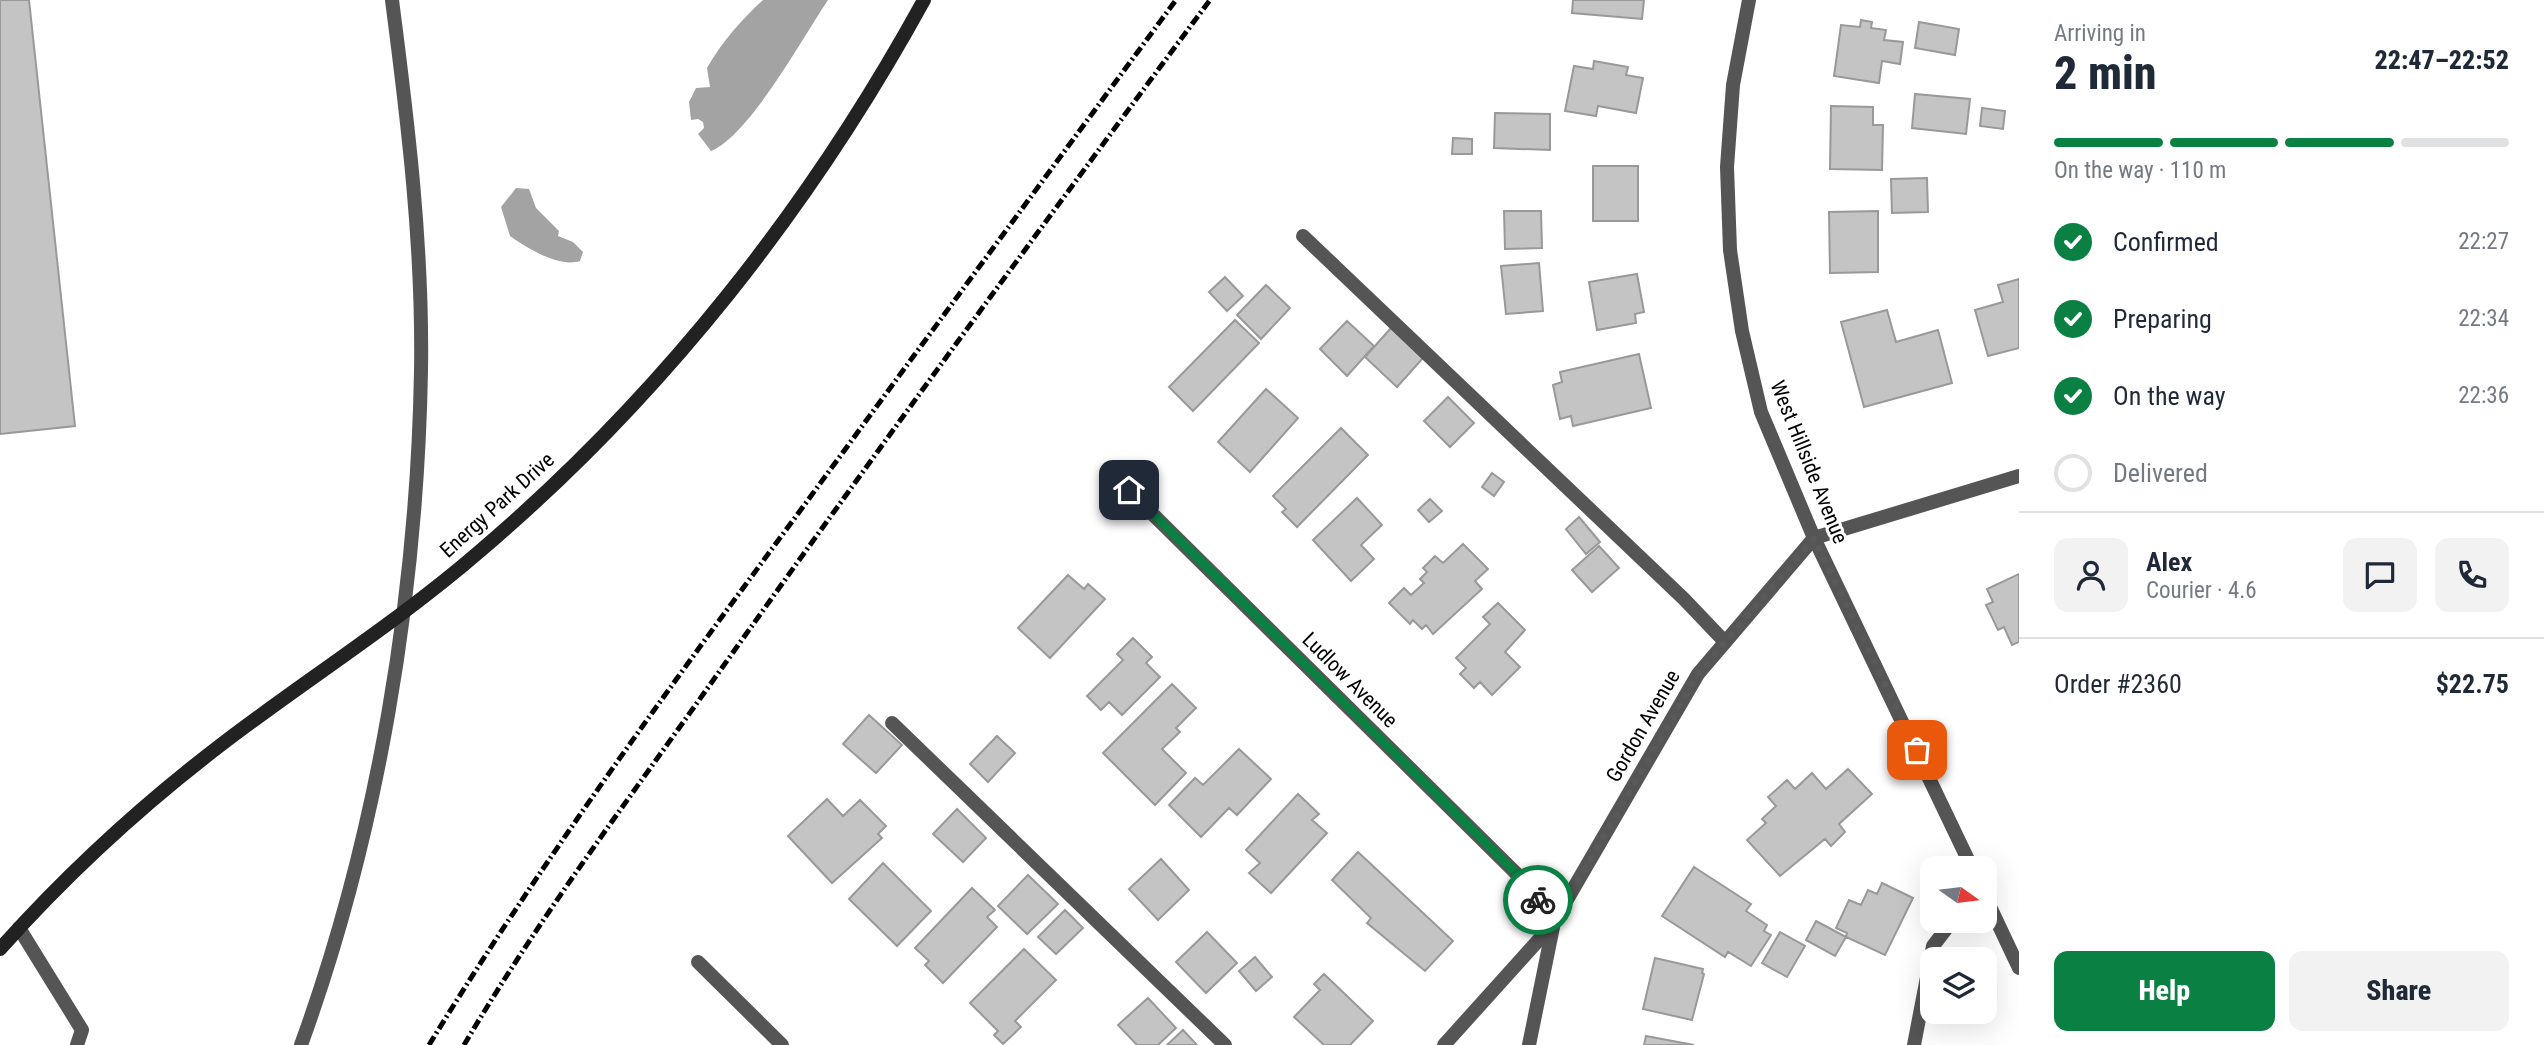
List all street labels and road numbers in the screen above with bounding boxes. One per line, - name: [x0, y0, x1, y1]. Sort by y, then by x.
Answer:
- street label: West Hillside Avenue: [1765, 377, 1853, 547]
- street label: Energy Park Drive: [435, 448, 559, 562]
- street label: Ludlow Avenue: [1298, 628, 1403, 733]
- street label: Gordon Avenue: [1601, 665, 1685, 786]

